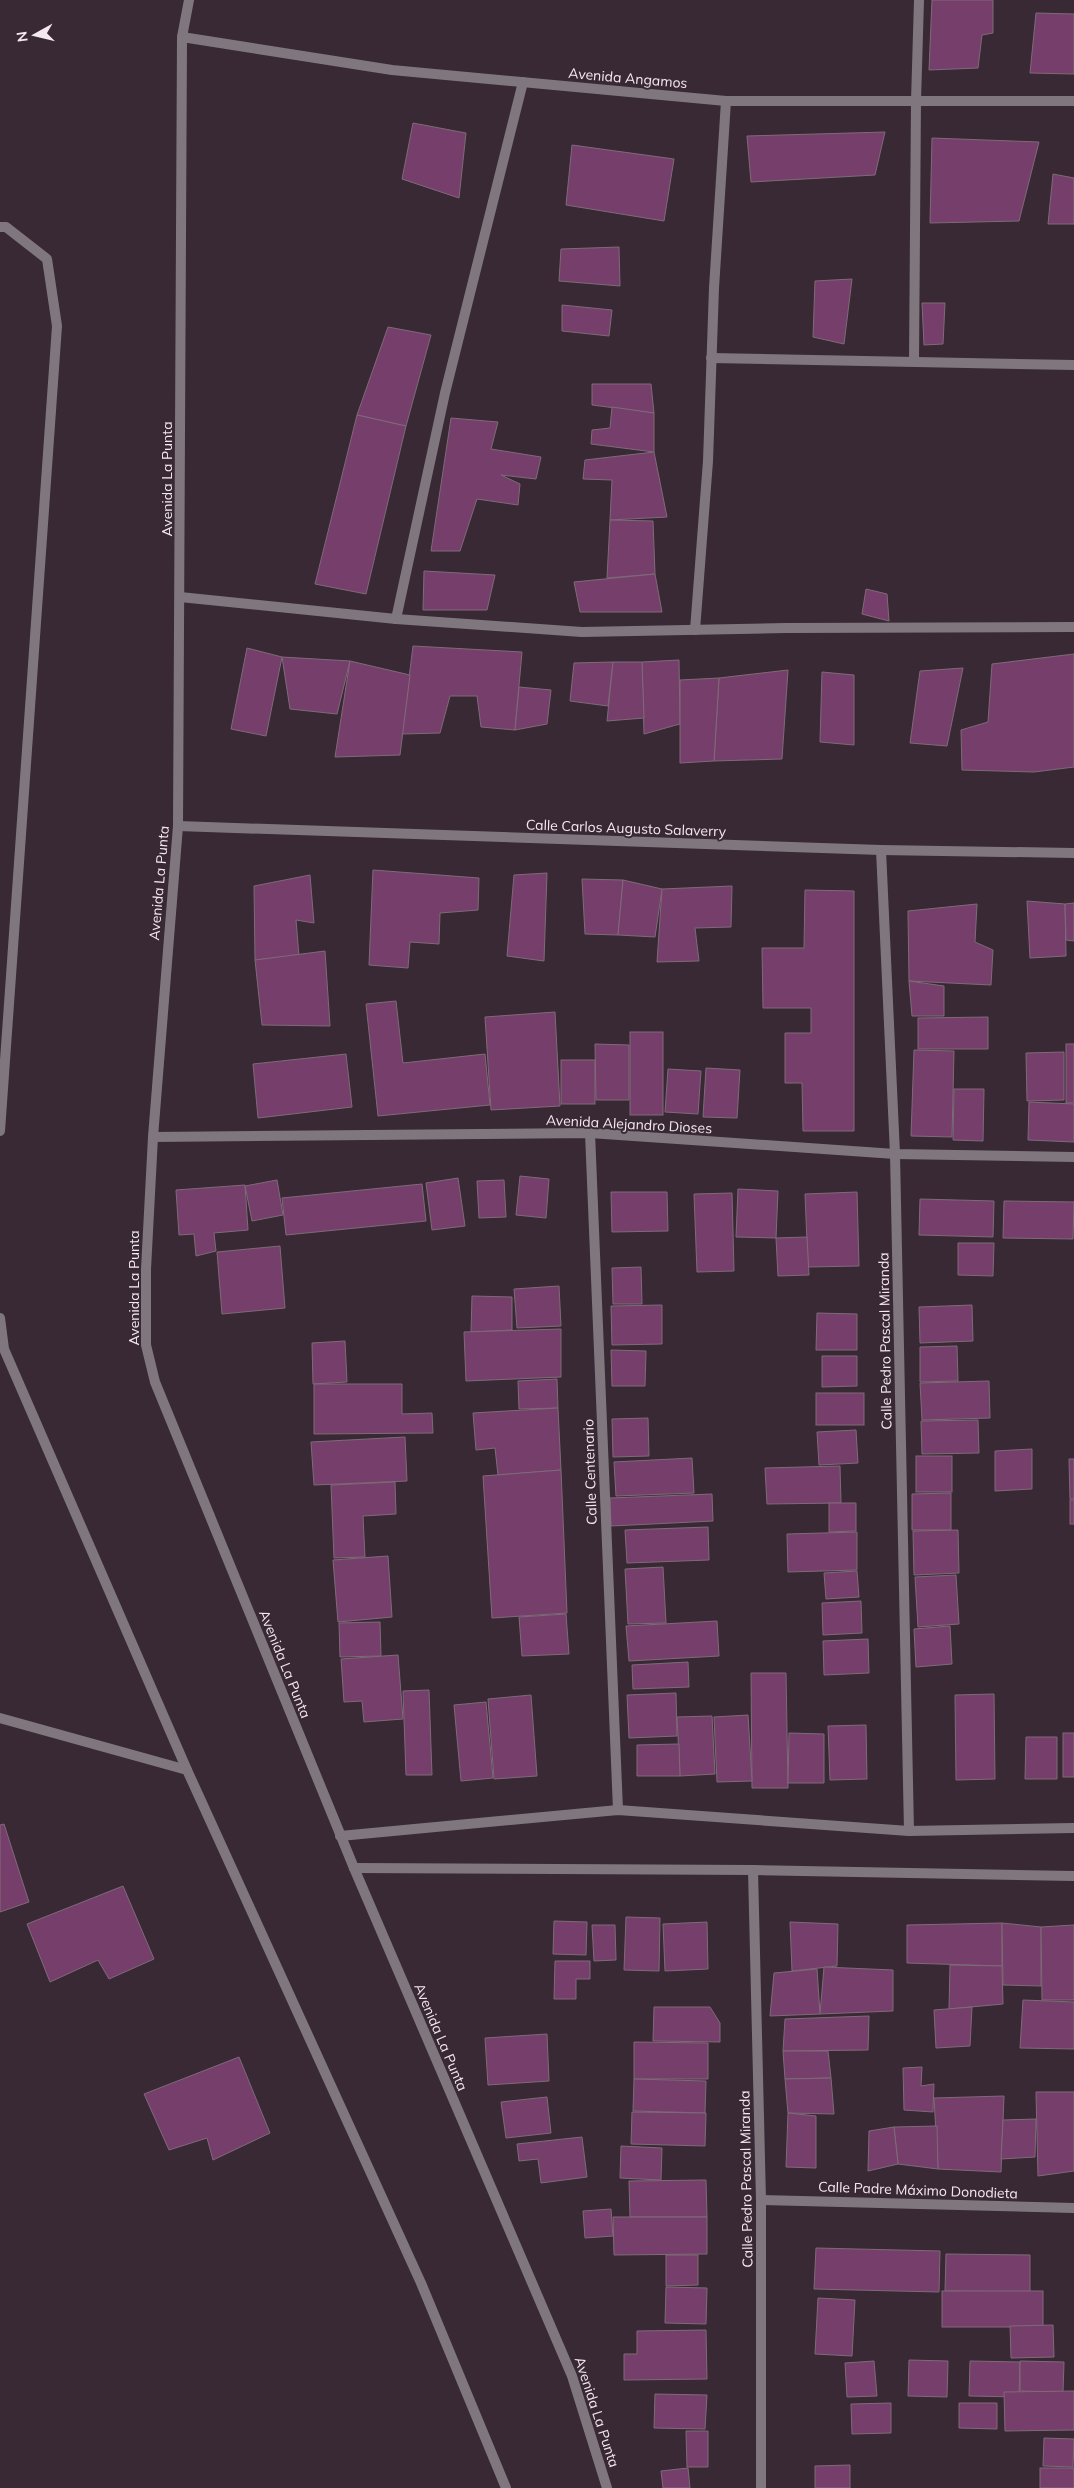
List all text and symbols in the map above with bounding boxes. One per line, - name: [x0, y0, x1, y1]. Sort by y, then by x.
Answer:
- north arrow: [10, 10, 60, 60]
- text: N: [12, 30, 32, 43]
- street label: Avenida Angamos: [568, 64, 688, 92]
- street label: Avenida La Punta: [158, 421, 176, 537]
- street label: Calle Carlos Augusto Salaverry: [526, 816, 727, 841]
- street label: Avenida La Punta: [145, 825, 173, 941]
- street label: Avenida Alejandro Dioses: [545, 1111, 713, 1137]
- street label: Avenida La Punta: [125, 1230, 143, 1346]
- street label: Calle Pedro Pascal Miranda: [874, 1252, 896, 1430]
- street label: Calle Centenario: [579, 1419, 601, 1525]
- street label: Avenida La Punta: [255, 1607, 315, 1721]
- street label: Avenida La Punta: [410, 1980, 472, 2094]
- street label: Calle Pedro Pascal Miranda: [735, 2090, 757, 2268]
- street label: Calle Padre Máximo Donodieta: [818, 2178, 1018, 2202]
- street label: Avenida La Punta: [571, 2354, 623, 2470]

